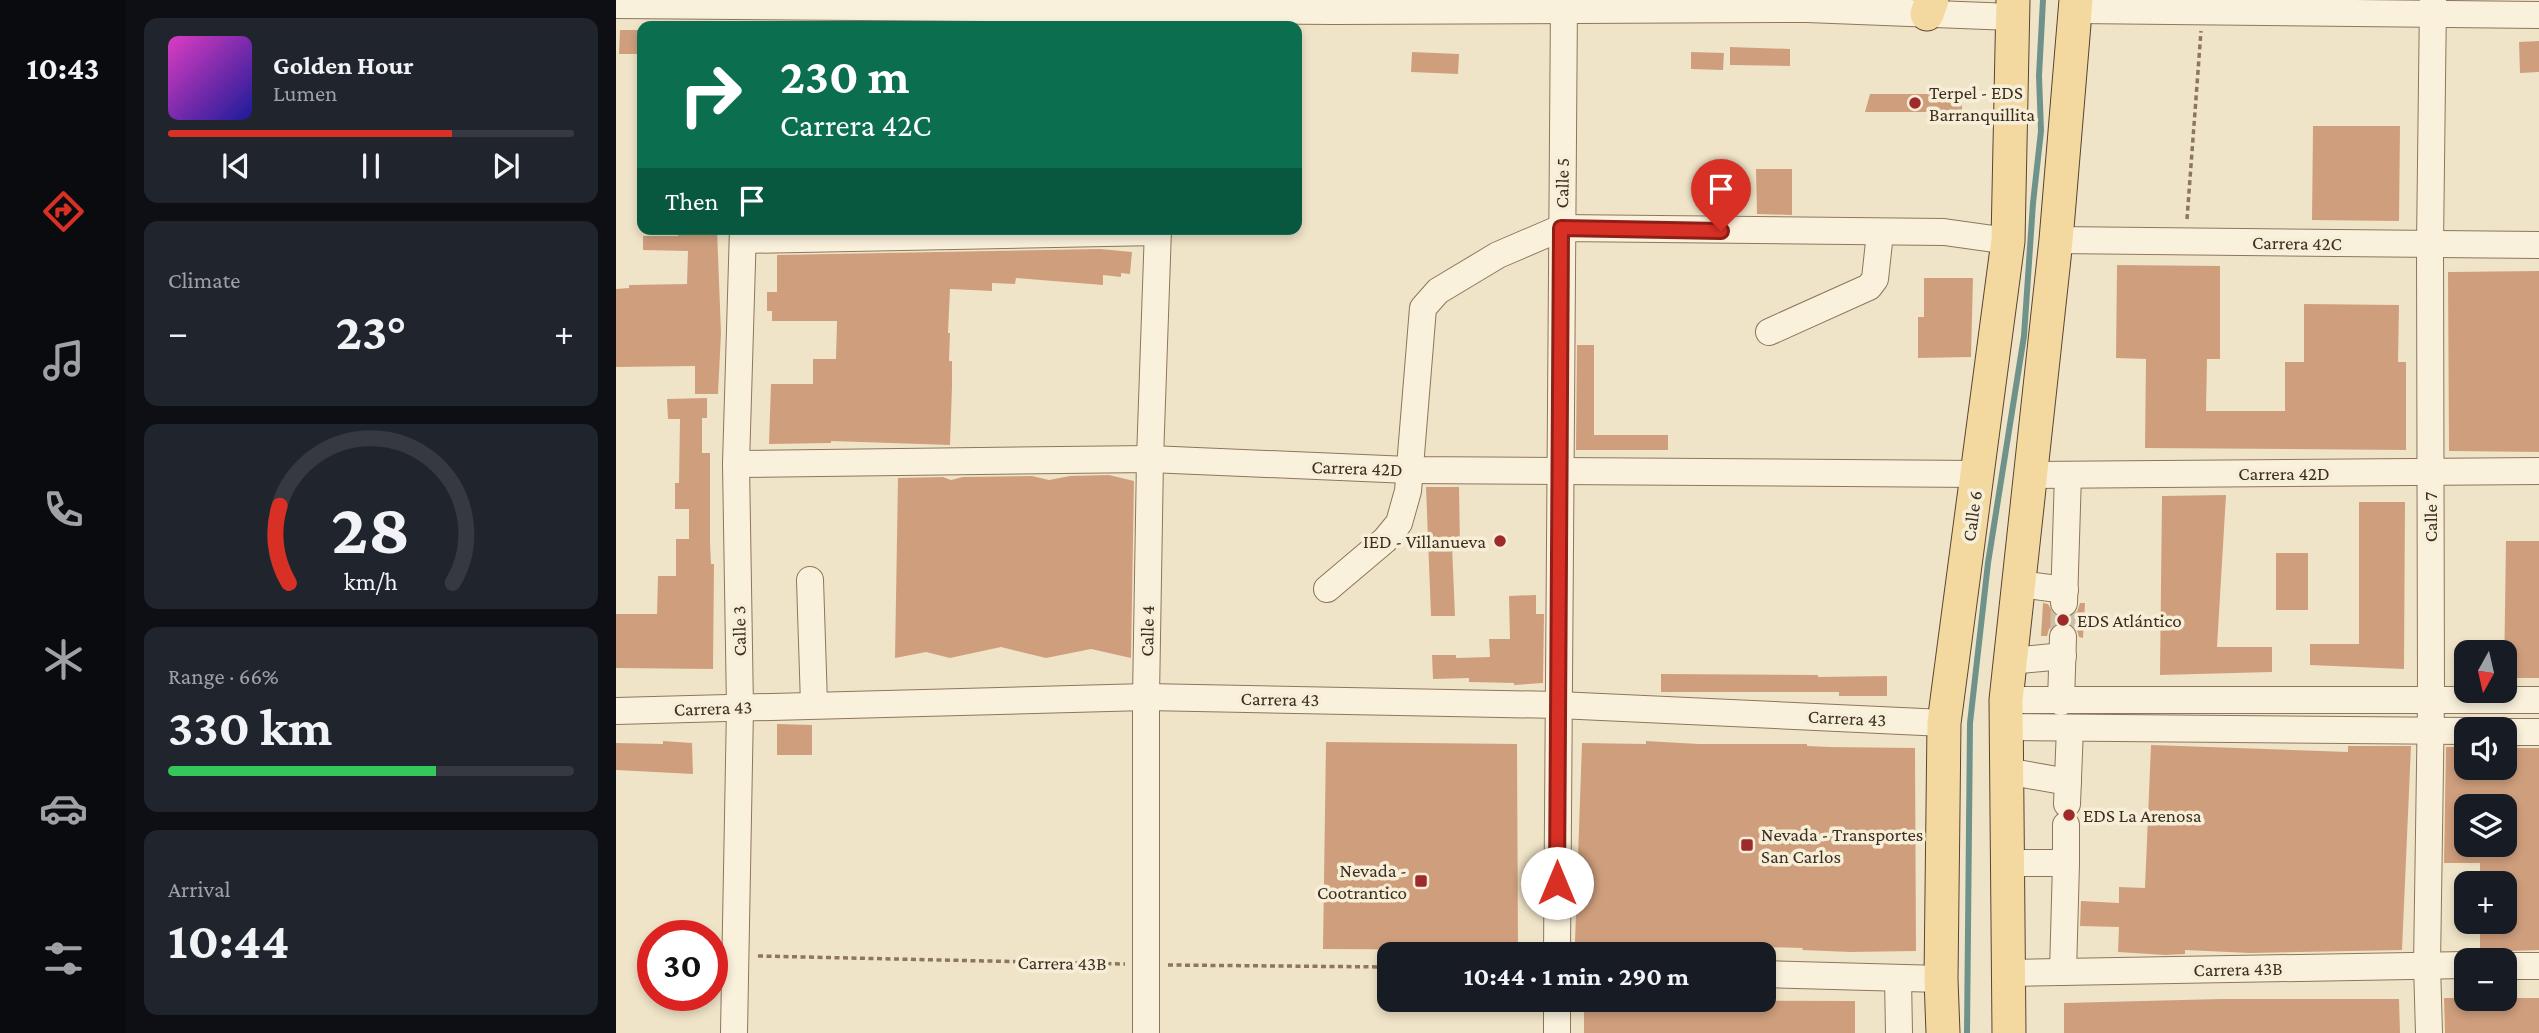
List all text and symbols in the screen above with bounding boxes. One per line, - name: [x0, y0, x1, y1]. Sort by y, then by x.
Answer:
- icon: right: [665, 49, 756, 140]
- text: 230 m: [780, 49, 910, 104]
- text: 10:43: [27, 50, 99, 86]
- text: Golden Hour: [273, 51, 414, 80]
- text: Lumen: [273, 80, 337, 106]
- place label: Terpel - EDS Barranquillita: [1929, 82, 2035, 125]
- marker: Terpel - EDS Barranquillita: [1907, 95, 1923, 111]
- text: Carrera 42C: [780, 107, 931, 143]
- icon: previous: [217, 147, 255, 185]
- icon: pause: [352, 147, 390, 185]
- icon: next: [487, 147, 525, 185]
- street label: Calle 5: [1551, 157, 1573, 209]
- pin: [1691, 159, 1751, 231]
- icon: arrive: [1702, 170, 1740, 208]
- icon: arrive: [733, 182, 771, 220]
- icon: directions: [39, 187, 88, 236]
- text: Then: [665, 187, 719, 216]
- street label: Carrera 42C: [2252, 232, 2342, 254]
- text: Climate: [168, 267, 240, 293]
- text: 23°: [335, 302, 407, 360]
- text: −: [168, 311, 188, 353]
- text: +: [554, 311, 574, 353]
- icon: music: [39, 336, 88, 385]
- street label: Carrera 42D: [1311, 456, 1403, 480]
- street label: Carrera 42D: [2238, 463, 2330, 484]
- icon: phone: [39, 485, 88, 534]
- text: 28: [331, 488, 411, 569]
- street label: Calle 6: [1958, 489, 1986, 543]
- street label: Calle 7: [2420, 491, 2441, 542]
- place label: IED - Villanueva: [1363, 531, 1486, 552]
- marker: IED - Villanueva: [1492, 533, 1508, 549]
- text: km/h: [344, 567, 398, 594]
- street label: Calle 3: [728, 605, 750, 657]
- street label: Calle 4: [1136, 605, 1158, 657]
- place label: EDS Atlántico: [2077, 610, 2182, 631]
- marker: EDS Atlántico: [2055, 612, 2071, 628]
- icon: climate: [39, 635, 88, 684]
- north arrow: [2454, 640, 2516, 704]
- map controls: [2454, 640, 2517, 1011]
- text: Range · 66%: [168, 663, 279, 689]
- street label: Carrera 43: [1241, 688, 1319, 710]
- street label: Carrera 43: [673, 696, 753, 720]
- text: 330 km: [168, 698, 332, 756]
- street label: Carrera 43: [1807, 705, 1887, 731]
- button: sound: [2454, 717, 2517, 780]
- icon: car: [39, 784, 88, 833]
- button: layers: [2454, 794, 2517, 857]
- place label: EDS La Arenosa: [2083, 805, 2202, 826]
- marker: EDS La Arenosa: [2061, 807, 2077, 823]
- place label: Nevada - Transportes San Carlos: [1761, 824, 1923, 867]
- marker: Nevada - Transportes San Carlos: [1739, 837, 1755, 853]
- position arrow: [1520, 846, 1594, 920]
- place label: Nevada - Cootrantico: [1317, 860, 1407, 903]
- button: +: [2454, 871, 2517, 934]
- marker: Nevada - Cootrantico: [1413, 873, 1429, 889]
- text: Arrival: [168, 876, 231, 902]
- text: 10:44: [168, 911, 290, 969]
- speed limit sign: 30: [637, 920, 728, 1011]
- icon: filters: [39, 934, 88, 983]
- button: −: [2454, 948, 2517, 1011]
- street label: Carrera 43B: [1017, 952, 1107, 974]
- street label: Carrera 43B: [2193, 958, 2283, 980]
- text: 10:44 · 1 min · 290 m: [1464, 962, 1689, 991]

